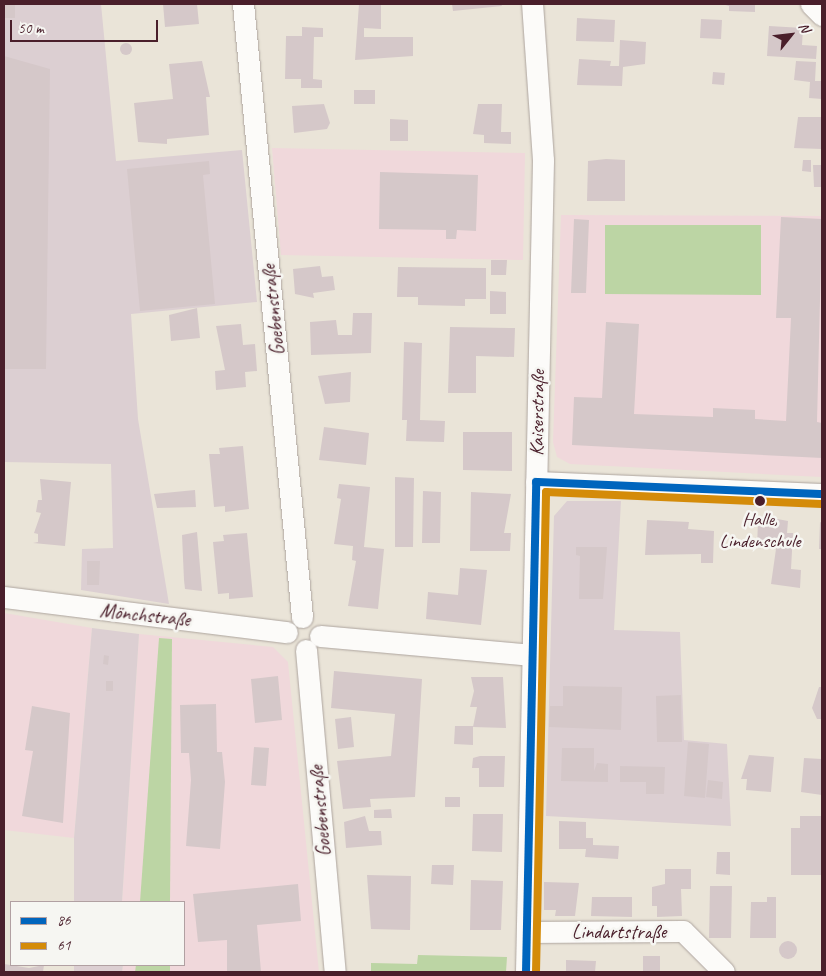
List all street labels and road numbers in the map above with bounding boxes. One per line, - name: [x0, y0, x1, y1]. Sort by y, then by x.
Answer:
- street label: Goebenstraße: [256, 263, 290, 357]
- street label: Kaiserstraße: [524, 370, 550, 456]
- street label: Mönchstraße: [99, 598, 191, 632]
- street label: Goebenstraße: [304, 764, 336, 858]
- street label: Lindartstraße: [572, 919, 666, 943]

